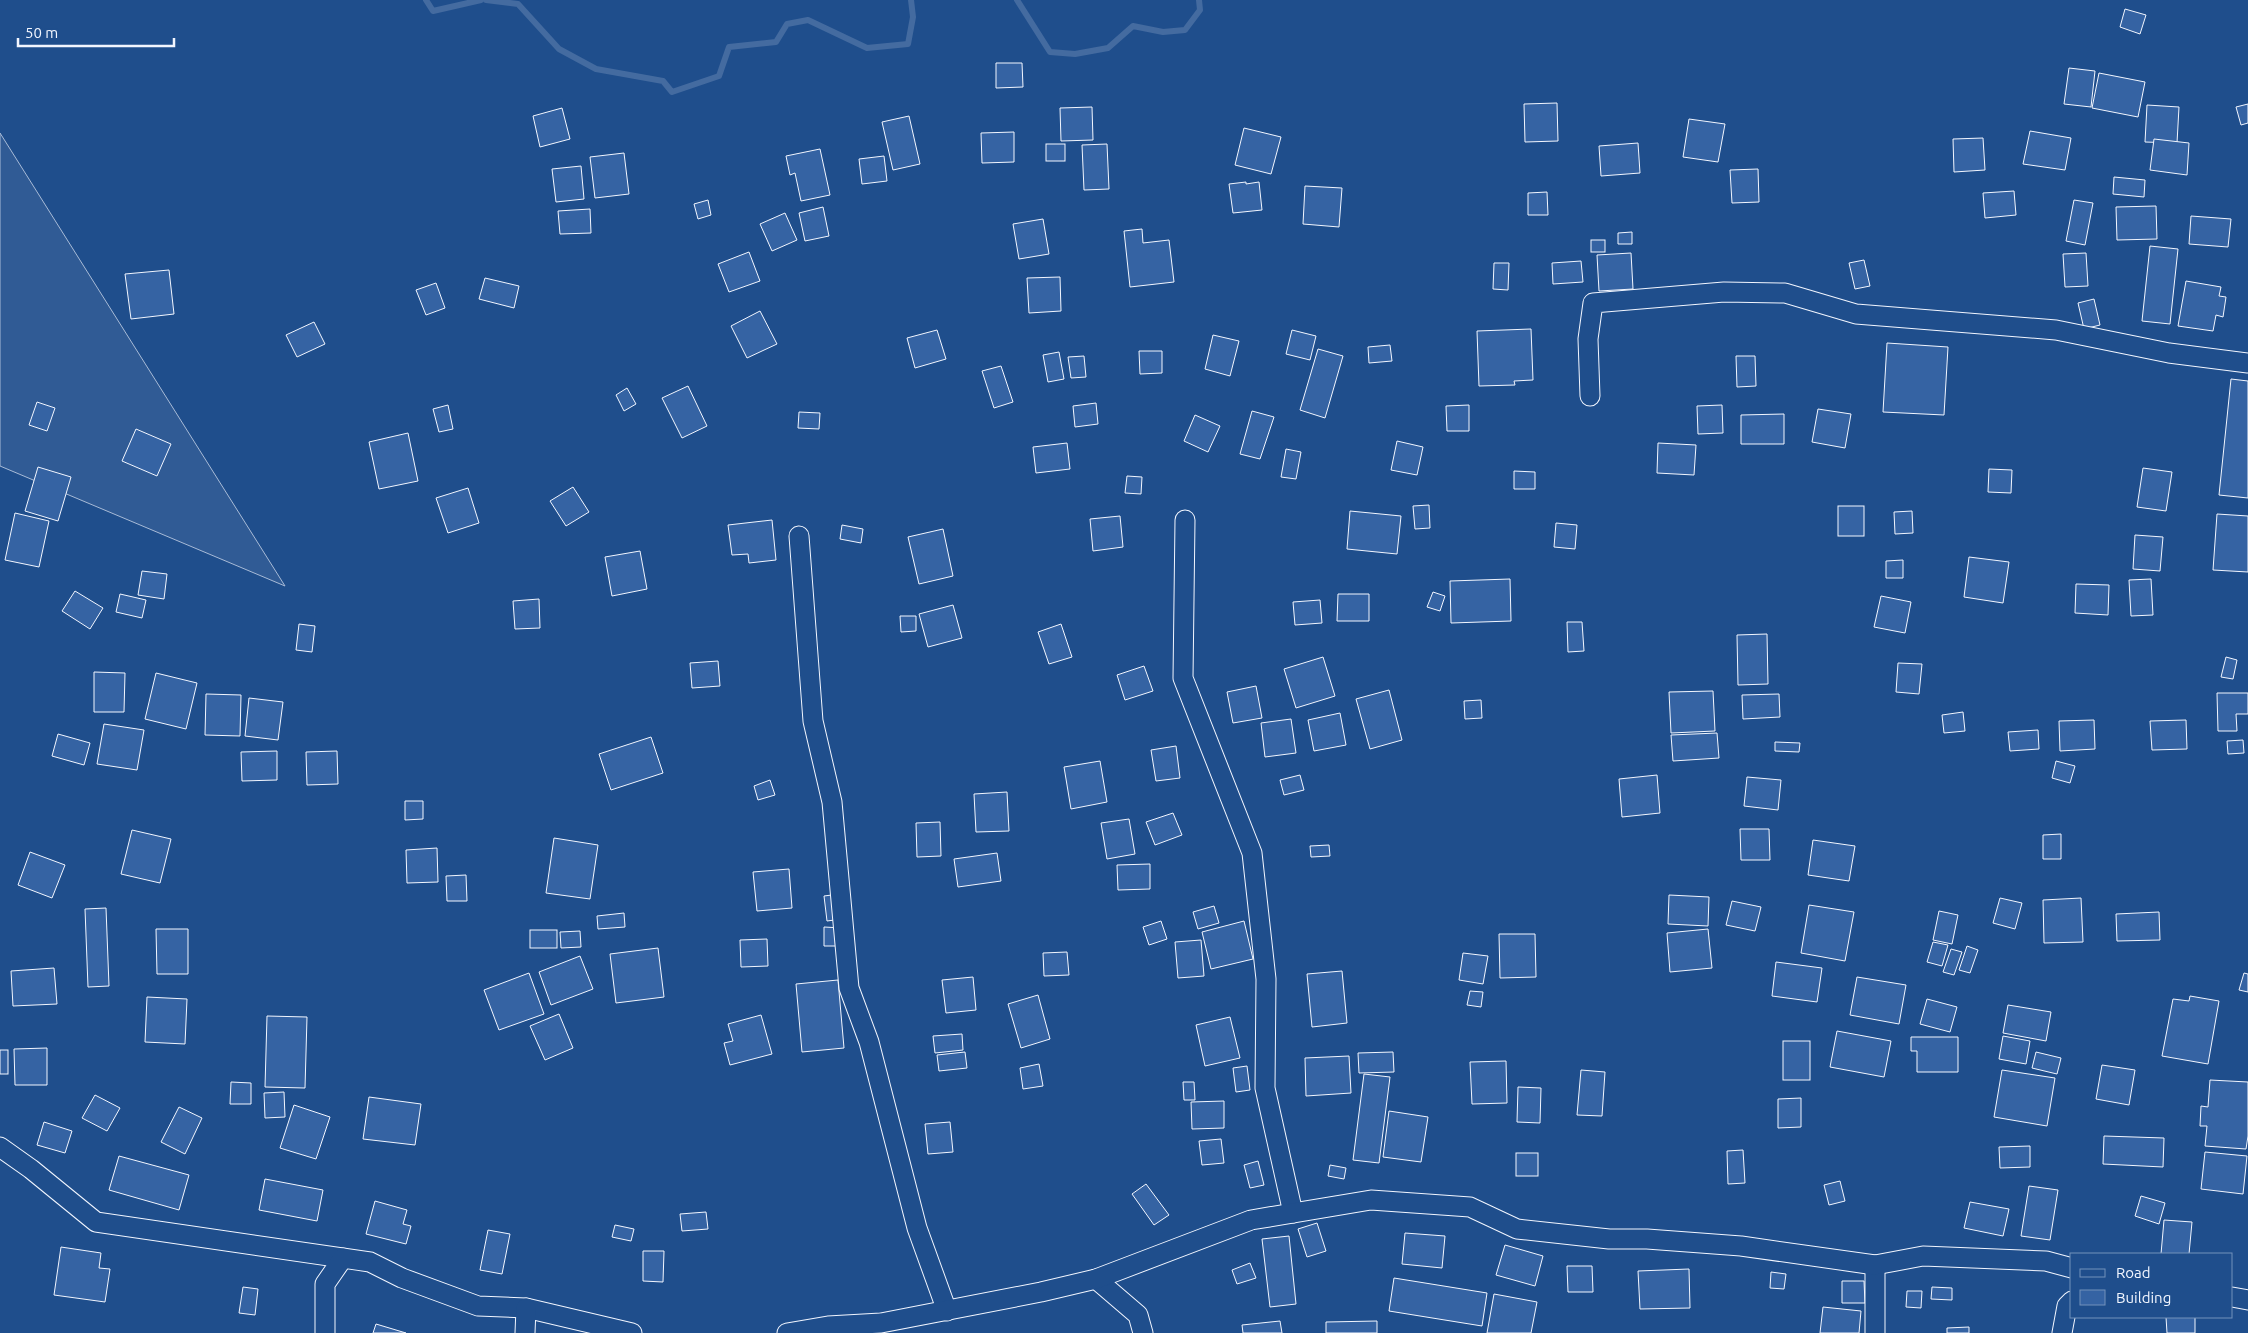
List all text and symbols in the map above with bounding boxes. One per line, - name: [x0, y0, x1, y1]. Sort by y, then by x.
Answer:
- scale bar: [18, 15, 174, 47]
- text: 50 m: [25, 24, 58, 41]
- legend: [2070, 1253, 2233, 1318]
- text: Road: [2116, 1264, 2151, 1281]
- text: Building: [2116, 1289, 2171, 1306]

